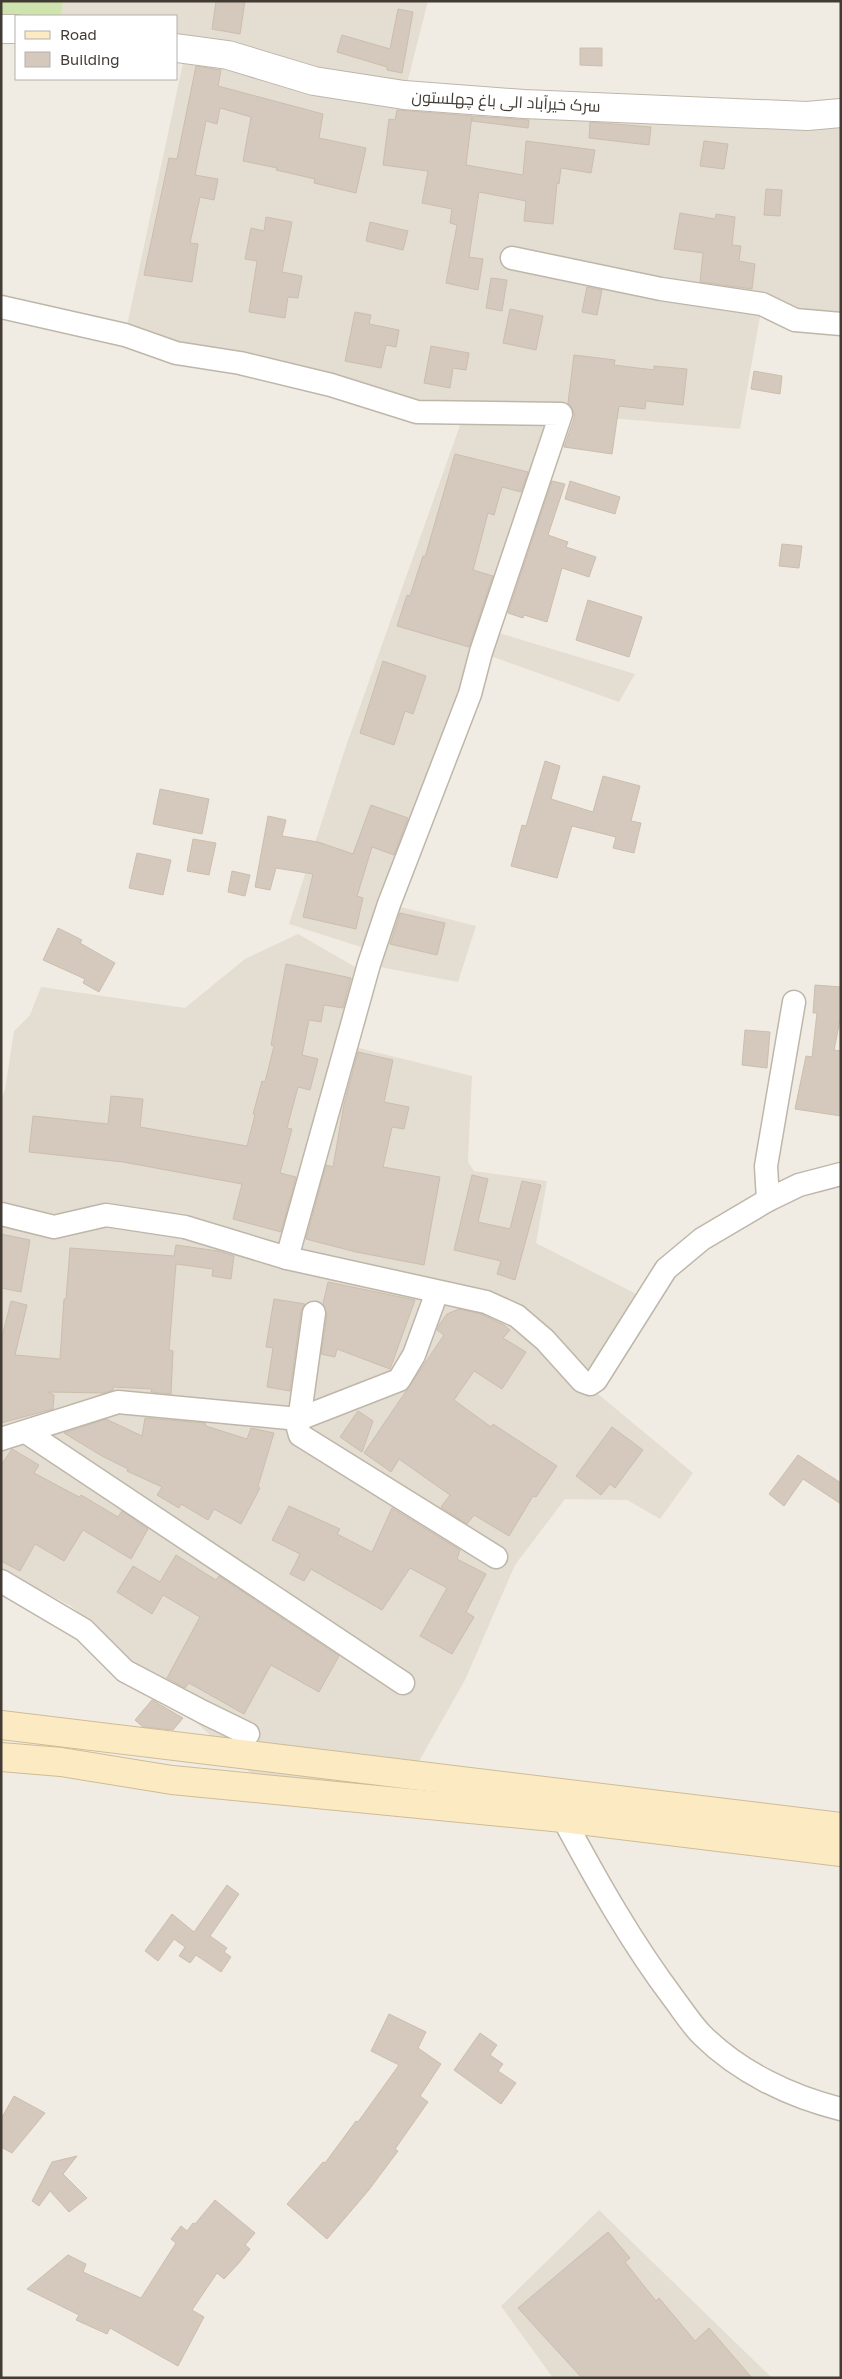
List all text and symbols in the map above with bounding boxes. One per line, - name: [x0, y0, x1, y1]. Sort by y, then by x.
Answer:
- legend: [15, 15, 178, 80]
- text: Road: [60, 25, 97, 43]
- text: Building: [60, 50, 120, 68]
- street label: سرک خیرآباد الی باغ چهلستون: [411, 86, 601, 118]

